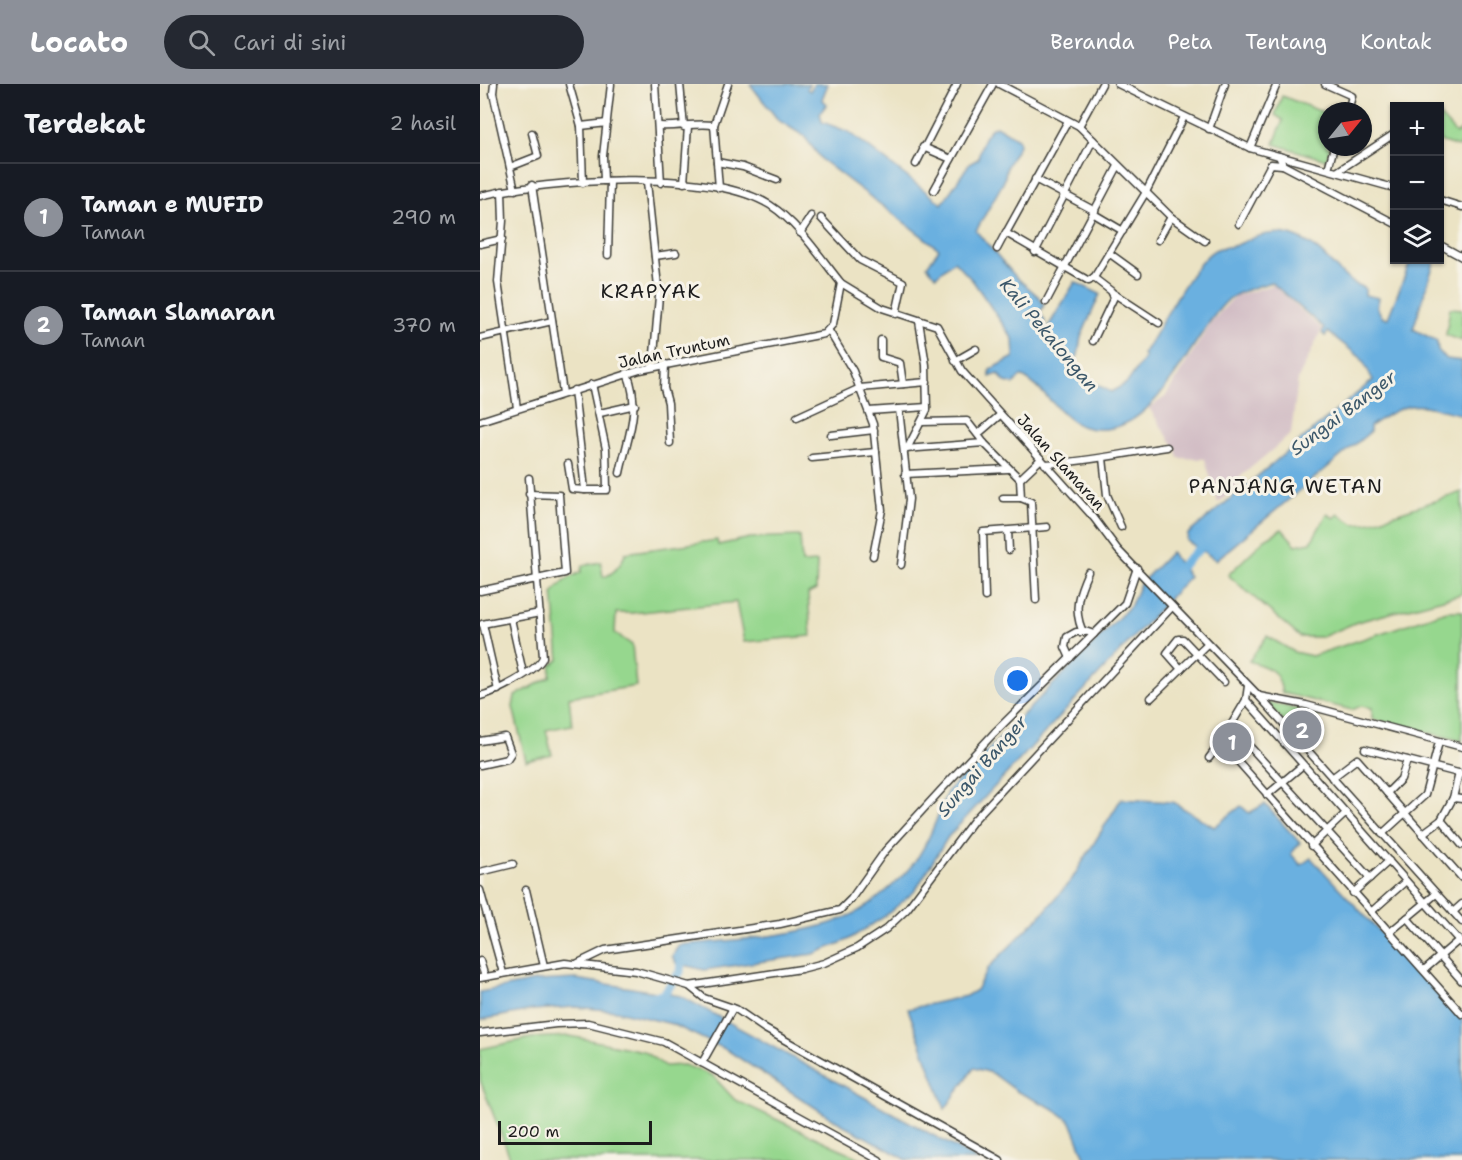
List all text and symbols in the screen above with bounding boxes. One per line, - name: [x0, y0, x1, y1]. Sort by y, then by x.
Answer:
- search box: [164, 15, 584, 69]
- text: Locato: [30, 23, 128, 61]
- icon: search: [185, 26, 218, 59]
- text: Cari di sini: [233, 28, 347, 57]
- text: Beranda: [1050, 28, 1135, 56]
- text: Peta: [1168, 28, 1212, 56]
- text: Tentang: [1245, 28, 1327, 56]
- text: Kontak: [1360, 28, 1432, 56]
- north arrow: [1318, 102, 1372, 156]
- map controls: [1390, 102, 1444, 264]
- button: +: [1390, 102, 1444, 156]
- text: Terdekat: [24, 106, 146, 141]
- text: 2 hasil: [390, 110, 456, 136]
- button: −: [1390, 156, 1444, 210]
- text: Taman e MUFID: [81, 190, 264, 219]
- text: 1: [39, 204, 48, 230]
- text: 290 m: [391, 204, 456, 230]
- button: layers: [1390, 210, 1444, 264]
- text: Taman: [81, 219, 145, 245]
- water label: Kali Pekalongan: [994, 273, 1104, 397]
- district label: KRAPYAK: [600, 278, 702, 304]
- text: Taman Slamaran: [81, 298, 275, 327]
- text: 2: [37, 312, 51, 338]
- text: 370 m: [392, 312, 456, 338]
- text: Taman: [81, 327, 145, 353]
- street label: Jalan Truntum: [616, 329, 732, 373]
- water label: Sungai Banger: [1285, 365, 1401, 461]
- street label: Jalan Slamaran: [1012, 409, 1110, 515]
- district label: PANJANG WETAN: [1188, 473, 1384, 499]
- your location: [1003, 666, 1032, 695]
- pin: 2: [1282, 708, 1322, 752]
- water label: Sungai Banger: [931, 710, 1033, 822]
- pin: 1: [1212, 720, 1251, 764]
- scale bar: [498, 1118, 652, 1146]
- text: 200 m: [507, 1121, 559, 1142]

